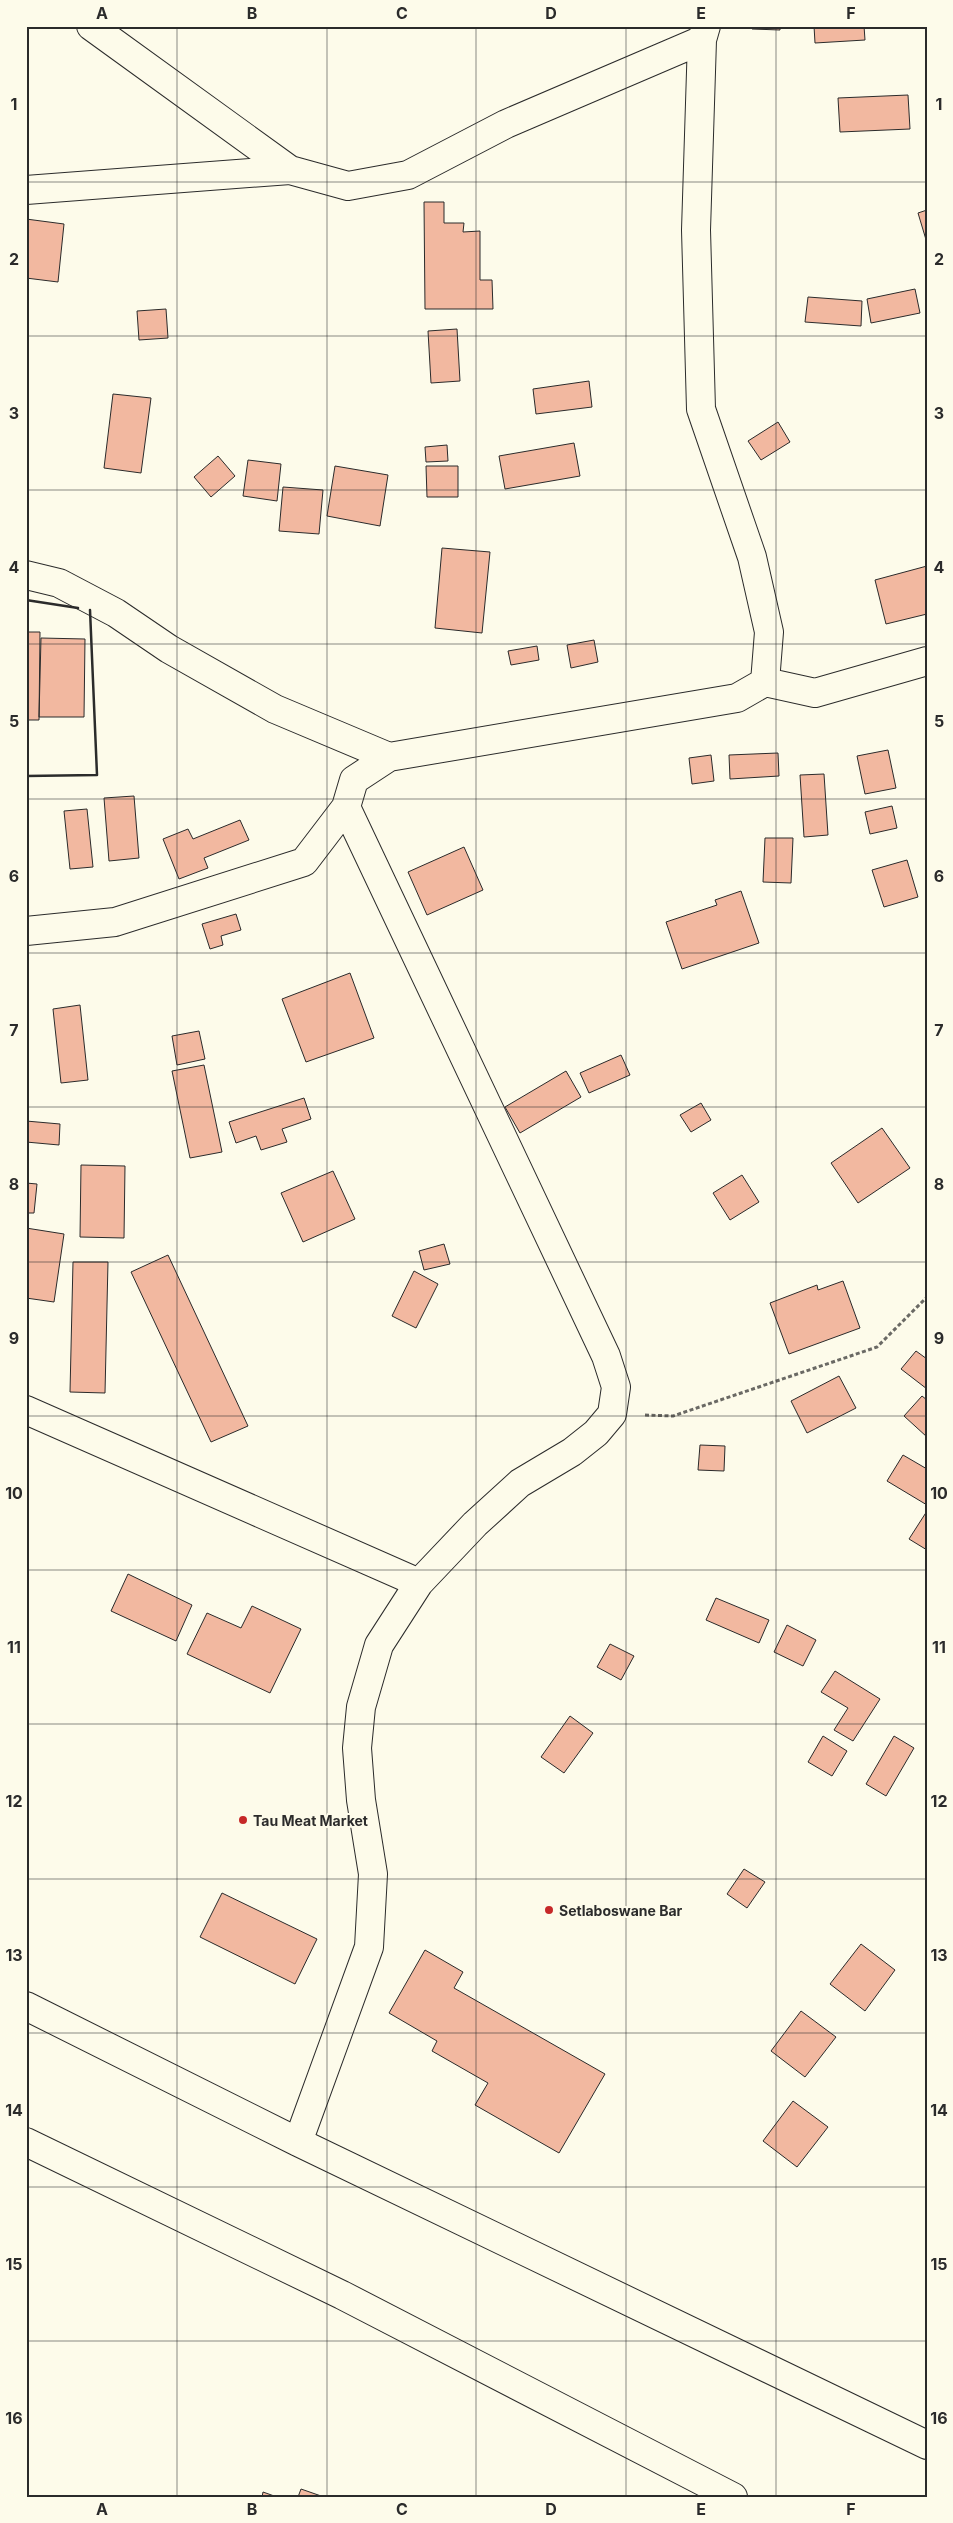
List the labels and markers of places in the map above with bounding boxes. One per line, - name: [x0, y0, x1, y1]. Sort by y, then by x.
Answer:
- place label: Tau Meat Market: [253, 1812, 368, 1829]
- marker: Tau Meat Market: [237, 1814, 249, 1826]
- place label: Setlaboswane Bar: [559, 1902, 683, 1919]
- marker: Setlaboswane Bar: [543, 1904, 555, 1916]

